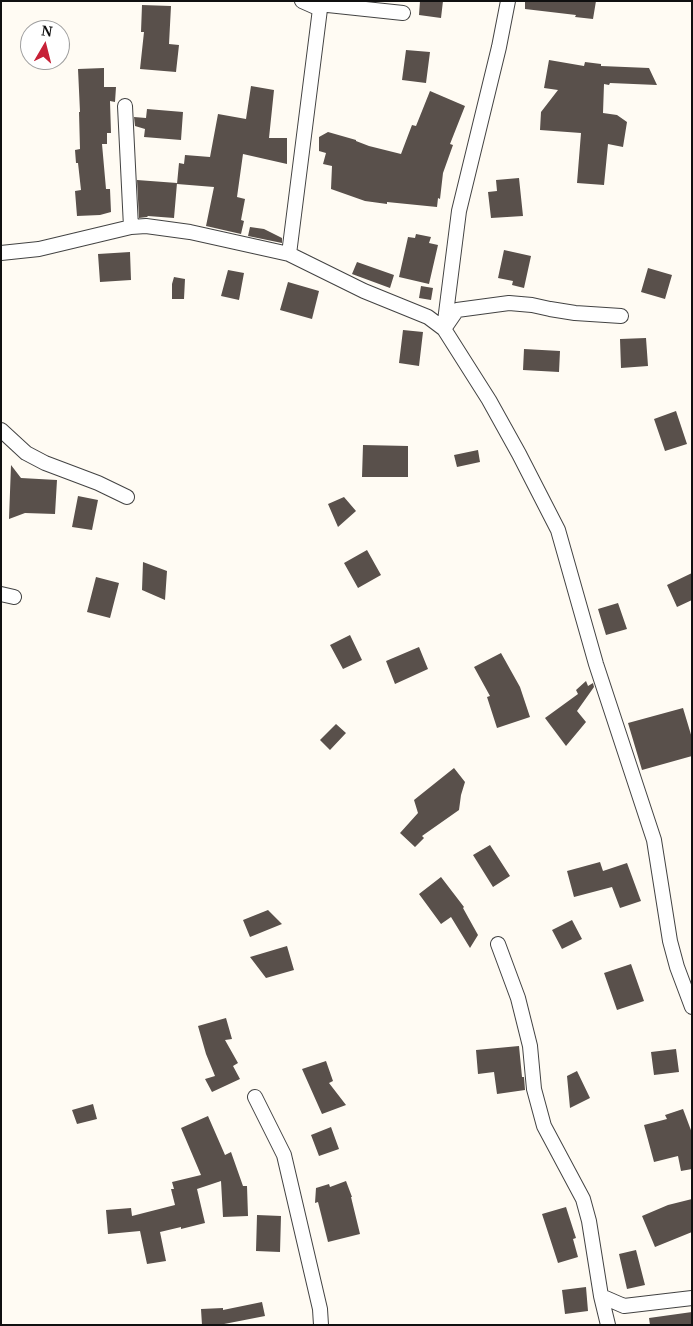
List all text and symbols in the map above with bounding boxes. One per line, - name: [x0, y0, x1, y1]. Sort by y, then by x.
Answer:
- north arrow: [20, 20, 70, 70]
- text: N: [40, 20, 54, 41]

